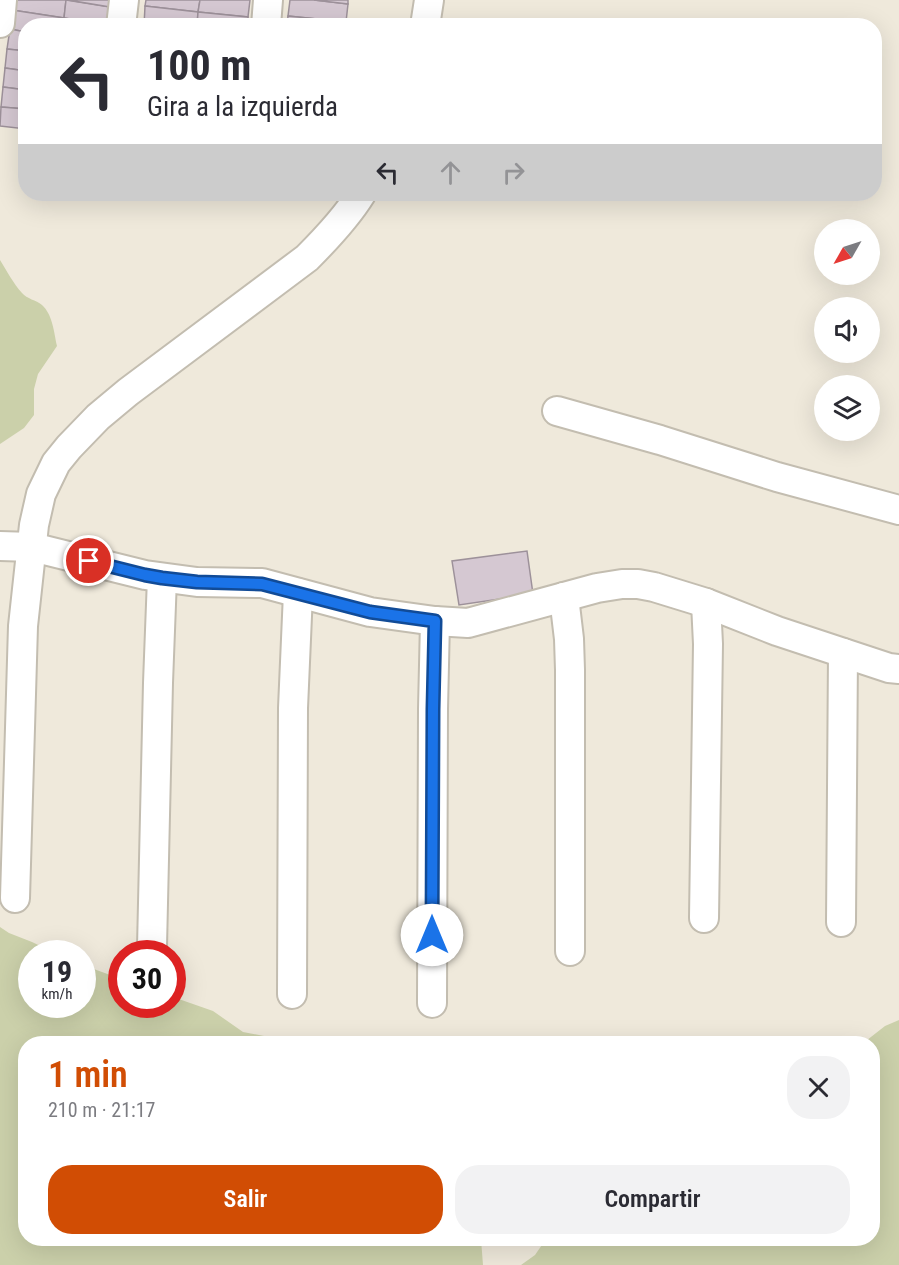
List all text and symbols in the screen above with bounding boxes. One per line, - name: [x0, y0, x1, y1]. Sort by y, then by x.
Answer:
- text: 100 m: [147, 41, 252, 90]
- icon: left: [48, 42, 126, 120]
- text: Gira a la izquierda: [147, 91, 338, 123]
- icon: left: [371, 156, 404, 189]
- icon: ahead: [434, 156, 467, 189]
- icon: right: [497, 156, 530, 189]
- north arrow: [814, 219, 880, 285]
- map controls: [814, 219, 880, 441]
- button: sound: [814, 297, 880, 363]
- button: layers: [814, 375, 880, 441]
- pin: [63, 535, 114, 586]
- icon: arrive: [72, 544, 105, 577]
- position arrow: [400, 903, 464, 967]
- speed limit sign: 30: [108, 940, 186, 1018]
- text: 19: [42, 954, 72, 989]
- text: km/h: [42, 985, 72, 1003]
- text: 1 min: [48, 1054, 128, 1096]
- button: close: [787, 1056, 850, 1119]
- text: 210 m · 21:17: [48, 1098, 155, 1122]
- button: Salir: [48, 1165, 443, 1234]
- button: Compartir: [455, 1165, 850, 1234]

